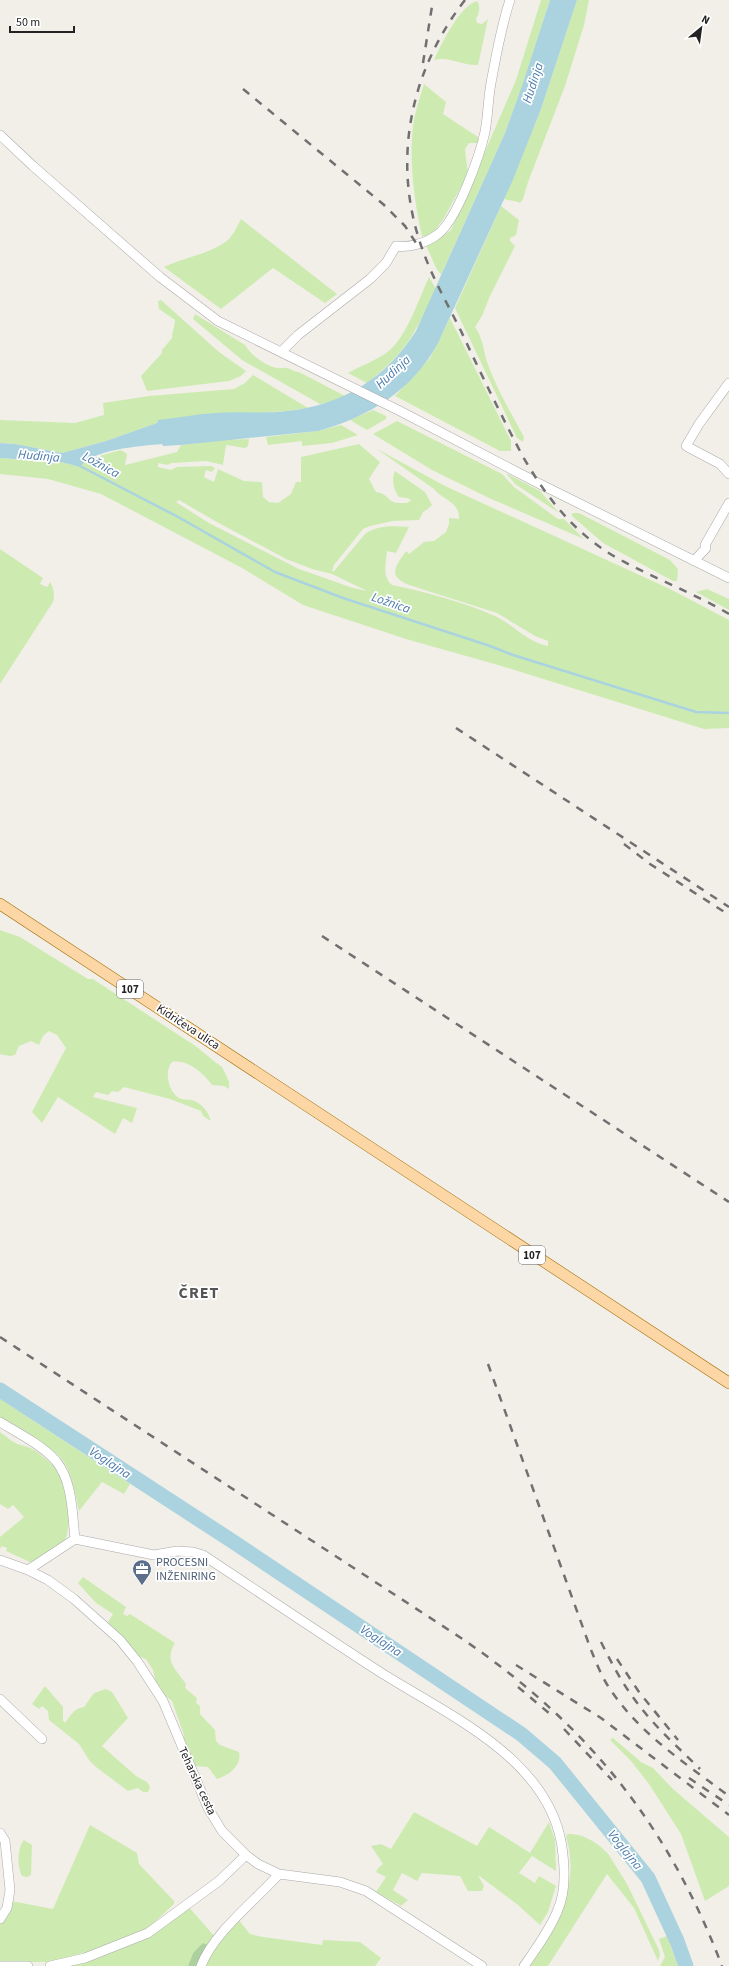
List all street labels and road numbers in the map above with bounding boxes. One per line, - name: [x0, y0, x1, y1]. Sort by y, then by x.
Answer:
- road number: 107: [117, 980, 143, 998]
- street label: Kidričeva ulica: [153, 1000, 223, 1054]
- road number: 107: [519, 1246, 545, 1264]
- street label: Teharska cesta: [174, 1744, 220, 1818]

